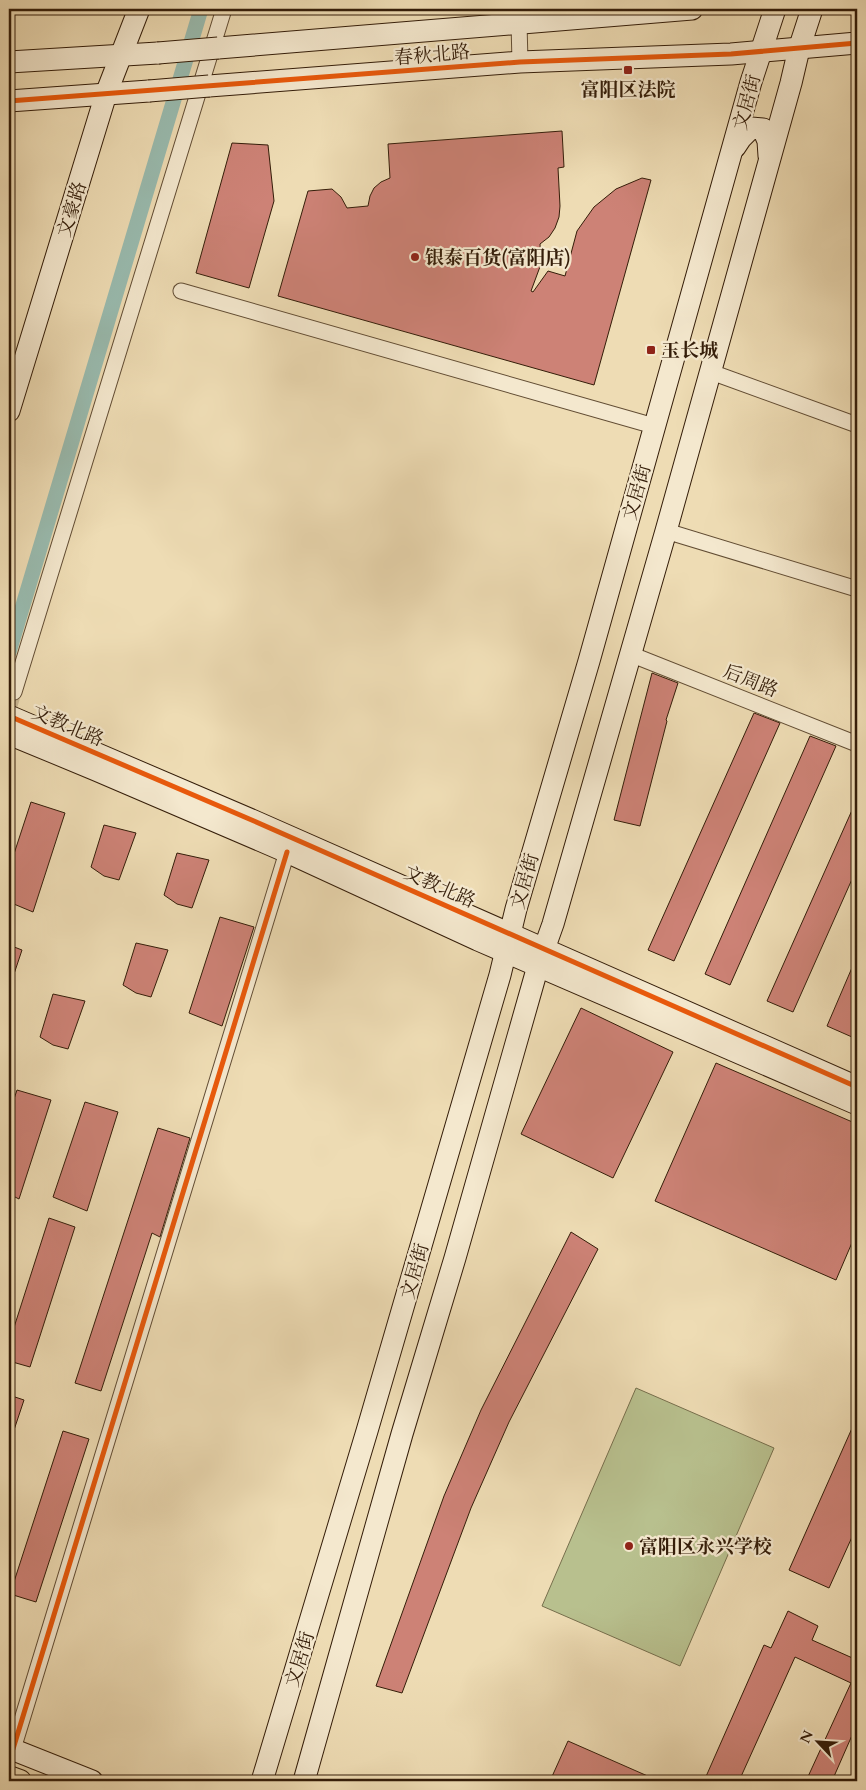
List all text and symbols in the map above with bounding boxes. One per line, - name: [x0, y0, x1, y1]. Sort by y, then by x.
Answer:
- street label: 春秋北路: [393, 39, 471, 71]
- marker: 富阳区法院: [622, 64, 634, 76]
- street label: 文居街: [727, 71, 767, 133]
- place label: 富阳区法院: [580, 77, 676, 103]
- street label: 文豪路: [51, 178, 93, 240]
- place label: 银泰百货(富阳店): [425, 245, 571, 271]
- marker: 银泰百货(富阳店): [409, 251, 421, 263]
- place label: 玉长城: [661, 338, 718, 364]
- marker: 玉长城: [645, 344, 657, 356]
- street label: 文居街: [617, 461, 657, 523]
- street label: 后周路: [719, 658, 782, 704]
- street label: 文教北路: [28, 699, 108, 753]
- street label: 文居街: [505, 850, 545, 912]
- street label: 文教北路: [400, 860, 480, 914]
- street label: 文居街: [395, 1240, 435, 1302]
- place label: 富阳区永兴学校: [639, 1534, 772, 1560]
- marker: 富阳区永兴学校: [623, 1540, 635, 1552]
- street label: 文居街: [279, 1628, 321, 1690]
- north arrow: [794, 1718, 844, 1768]
- text: N: [795, 1727, 818, 1746]

